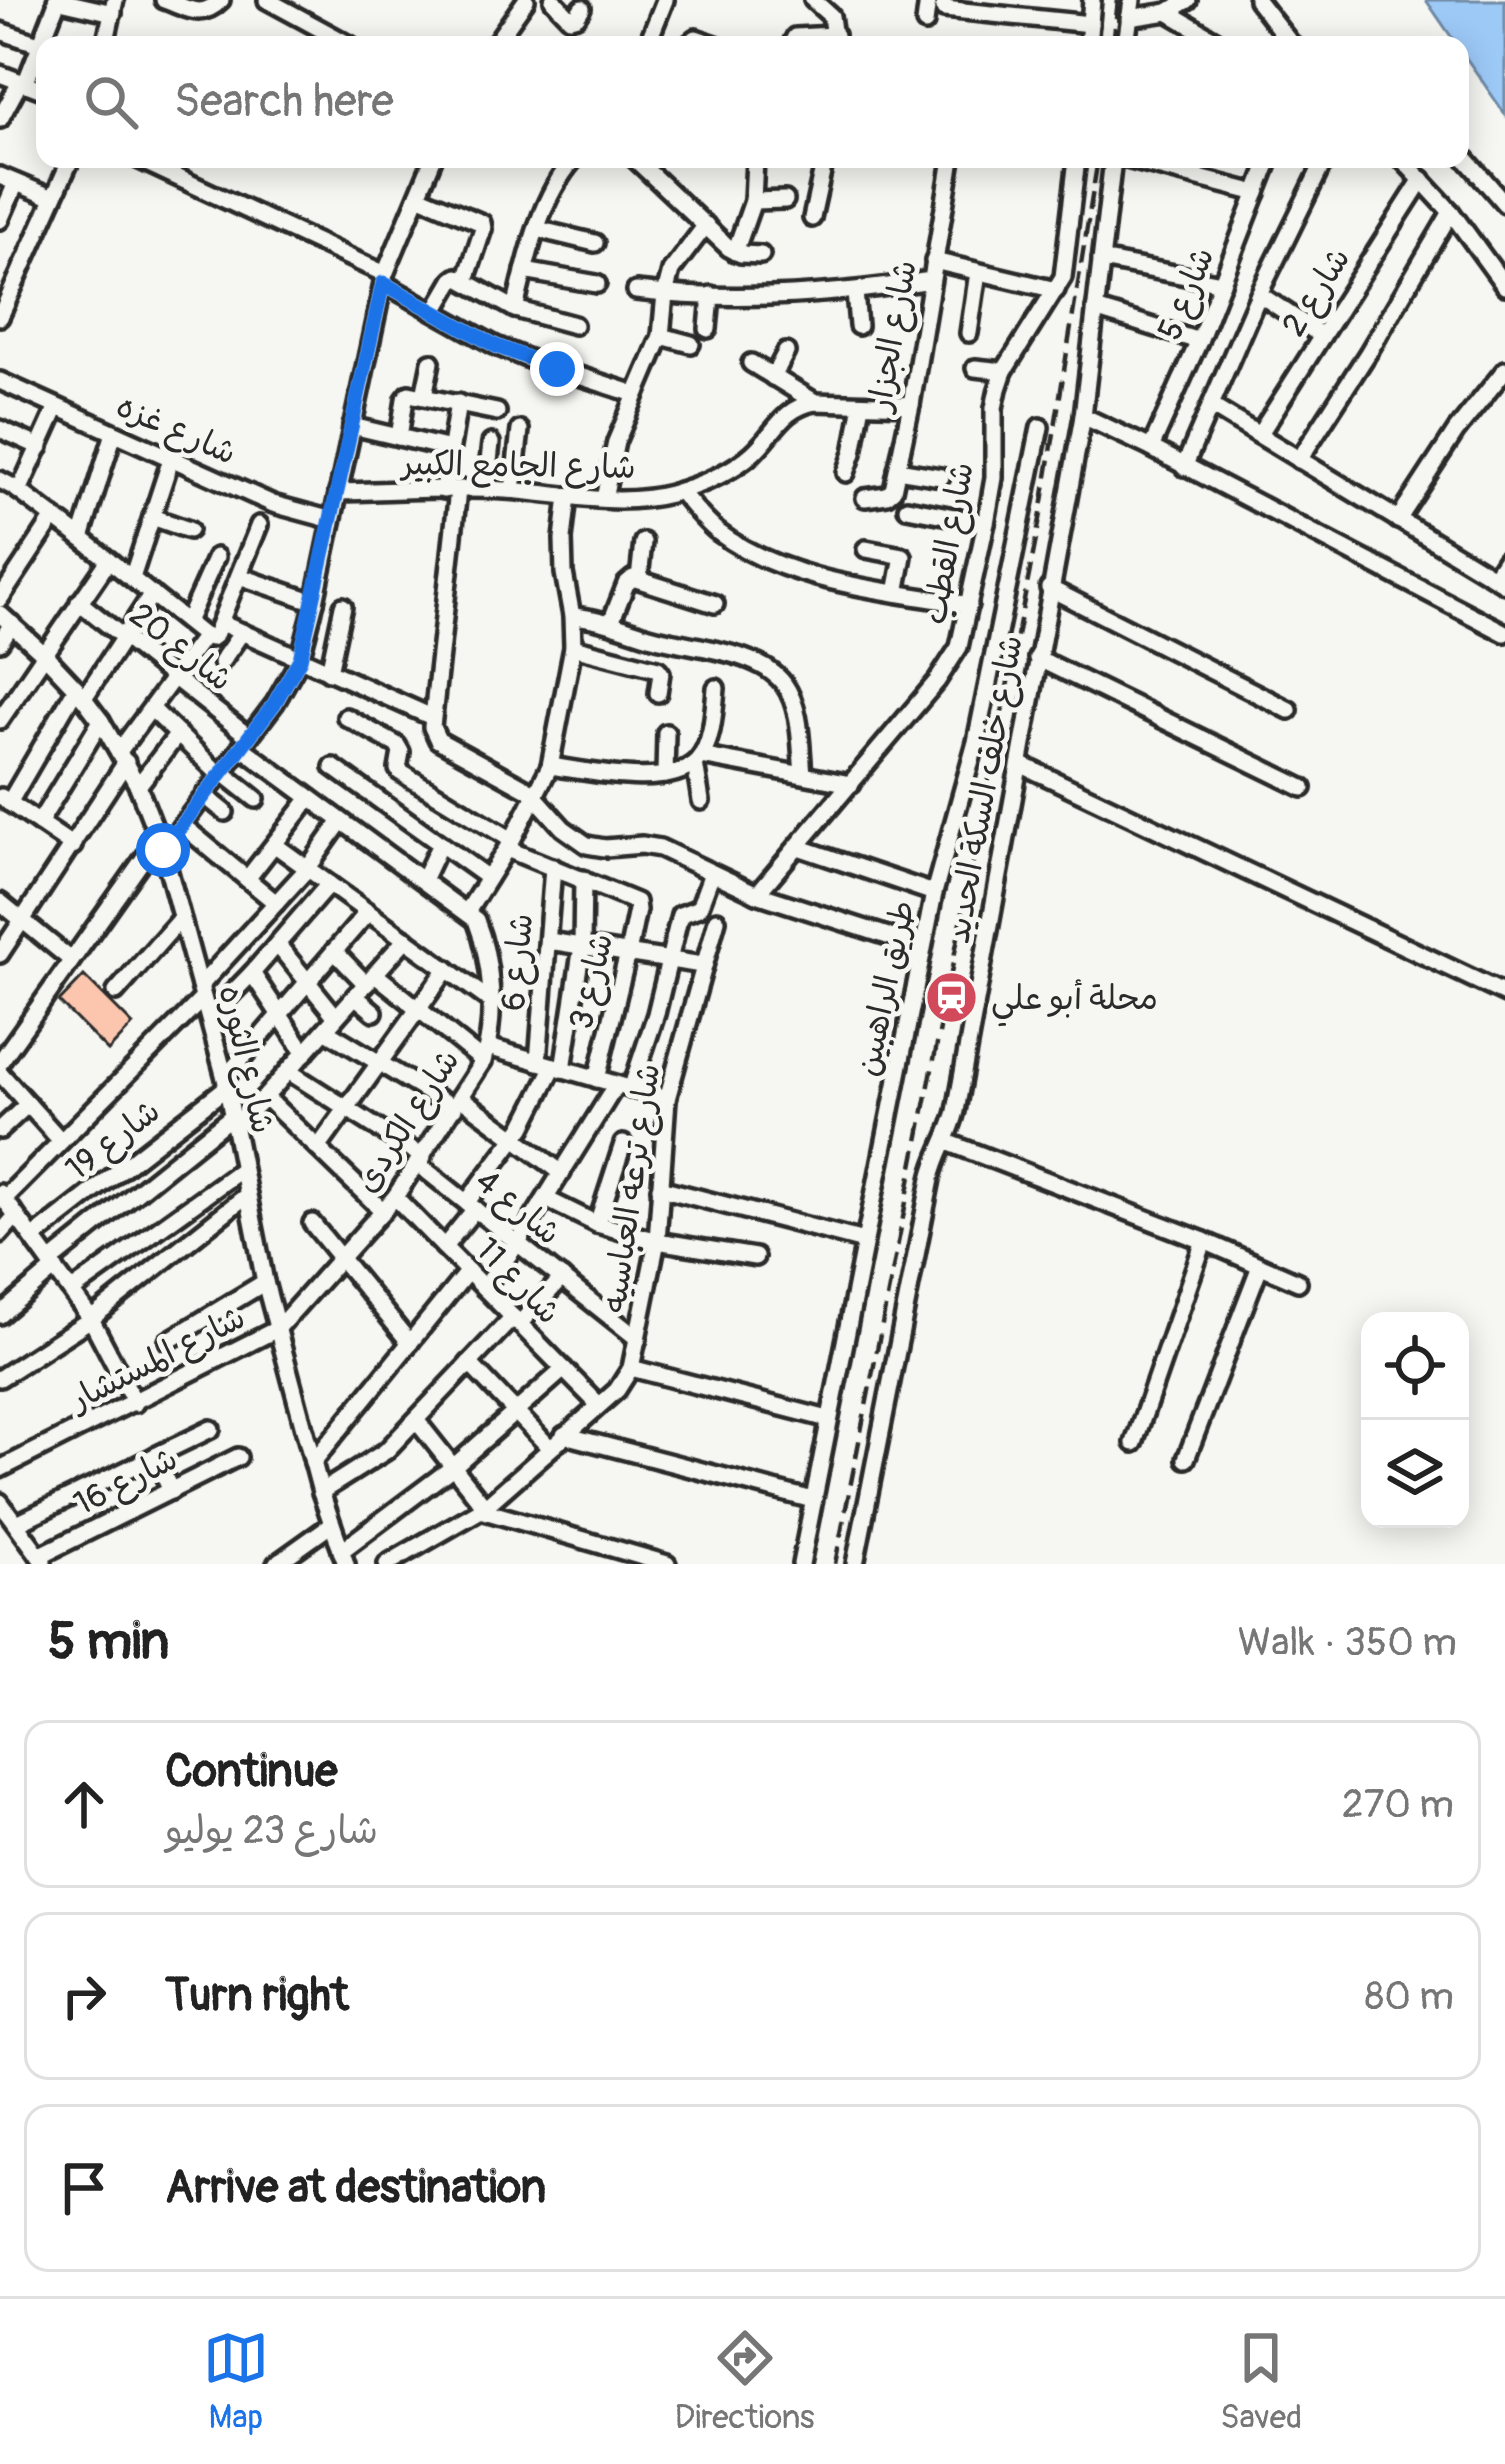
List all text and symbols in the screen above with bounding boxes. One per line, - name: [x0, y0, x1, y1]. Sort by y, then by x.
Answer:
- search box: [36, 36, 1469, 168]
- icon: search: [78, 69, 144, 135]
- text: Search here: [174, 74, 394, 130]
- street label: شارع 2: [1273, 240, 1361, 345]
- street label: شارع 5: [1149, 241, 1225, 347]
- street label: شارع الجزار: [859, 257, 928, 417]
- route end: [530, 342, 584, 396]
- street label: شارع غزه: [109, 385, 243, 476]
- street label: شارع الجامع الكبير: [399, 443, 636, 491]
- street label: شارع القطب: [914, 459, 985, 628]
- street label: شارع 20: [120, 594, 241, 702]
- street label: شارع خلف السكة الحديد: [937, 632, 1034, 947]
- route start: [136, 823, 190, 877]
- street label: طريق الراهبين: [847, 897, 924, 1080]
- street label: شارع 6: [493, 912, 544, 1013]
- street label: شارع 3: [561, 929, 624, 1034]
- station icon: محلة أبو علي: [924, 969, 980, 1025]
- place label: محلة أبو علي: [991, 978, 1158, 1027]
- street label: شارع الثوره: [208, 981, 283, 1138]
- street label: شارع الكردى: [346, 1042, 470, 1201]
- street label: شارع ترعه العباسيه: [594, 1061, 671, 1316]
- street label: شارع 19: [58, 1091, 170, 1191]
- street label: شارع 4: [466, 1160, 569, 1255]
- street label: شارع 11: [465, 1229, 569, 1334]
- street label: شارع المستشار: [61, 1297, 253, 1423]
- map controls: [1361, 1312, 1469, 1528]
- button: locate: [1361, 1312, 1469, 1420]
- button: layers: [1361, 1420, 1469, 1528]
- street label: شارع 16: [67, 1438, 185, 1527]
- text: 5 min: [48, 1610, 169, 1674]
- text: Walk · 350 m: [1238, 1618, 1457, 1667]
- text: Continue: [165, 1744, 338, 1800]
- icon: ahead: [51, 1771, 117, 1837]
- text: 270 m: [1342, 1780, 1454, 1829]
- text: شارع 23 يوليو: [165, 1806, 378, 1855]
- icon: right: [51, 1963, 117, 2029]
- text: Turn right: [165, 1968, 349, 2024]
- text: 80 m: [1365, 1972, 1454, 2021]
- icon: arrive: [51, 2155, 117, 2221]
- text: Arrive at destination: [165, 2160, 546, 2216]
- tab: Map: [203, 2325, 269, 2438]
- tab: Directions: [675, 2325, 815, 2438]
- tab: Saved: [1220, 2325, 1302, 2438]

